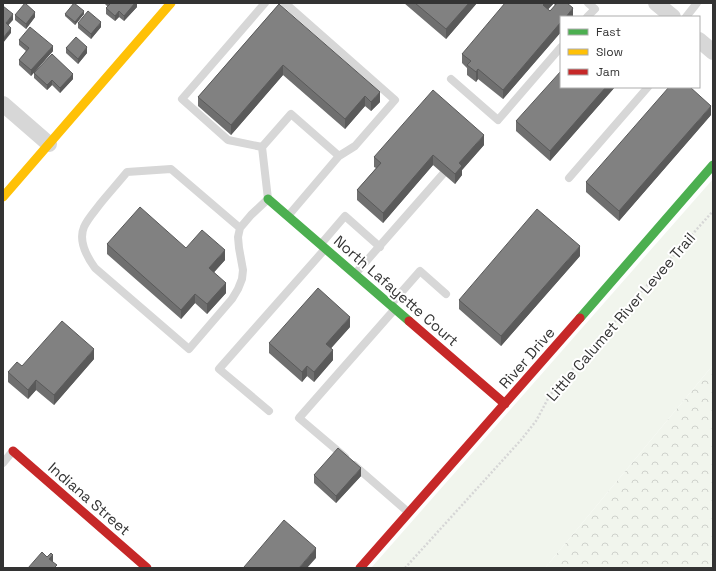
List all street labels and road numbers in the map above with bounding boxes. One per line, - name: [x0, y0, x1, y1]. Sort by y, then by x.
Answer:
- street label: Little Calumet River Levee Trail: [542, 228, 699, 405]
- street label: North Lafayette Court: [330, 231, 463, 350]
- street label: River Drive: [495, 323, 559, 392]
- street label: Indiana Street: [44, 458, 134, 539]

